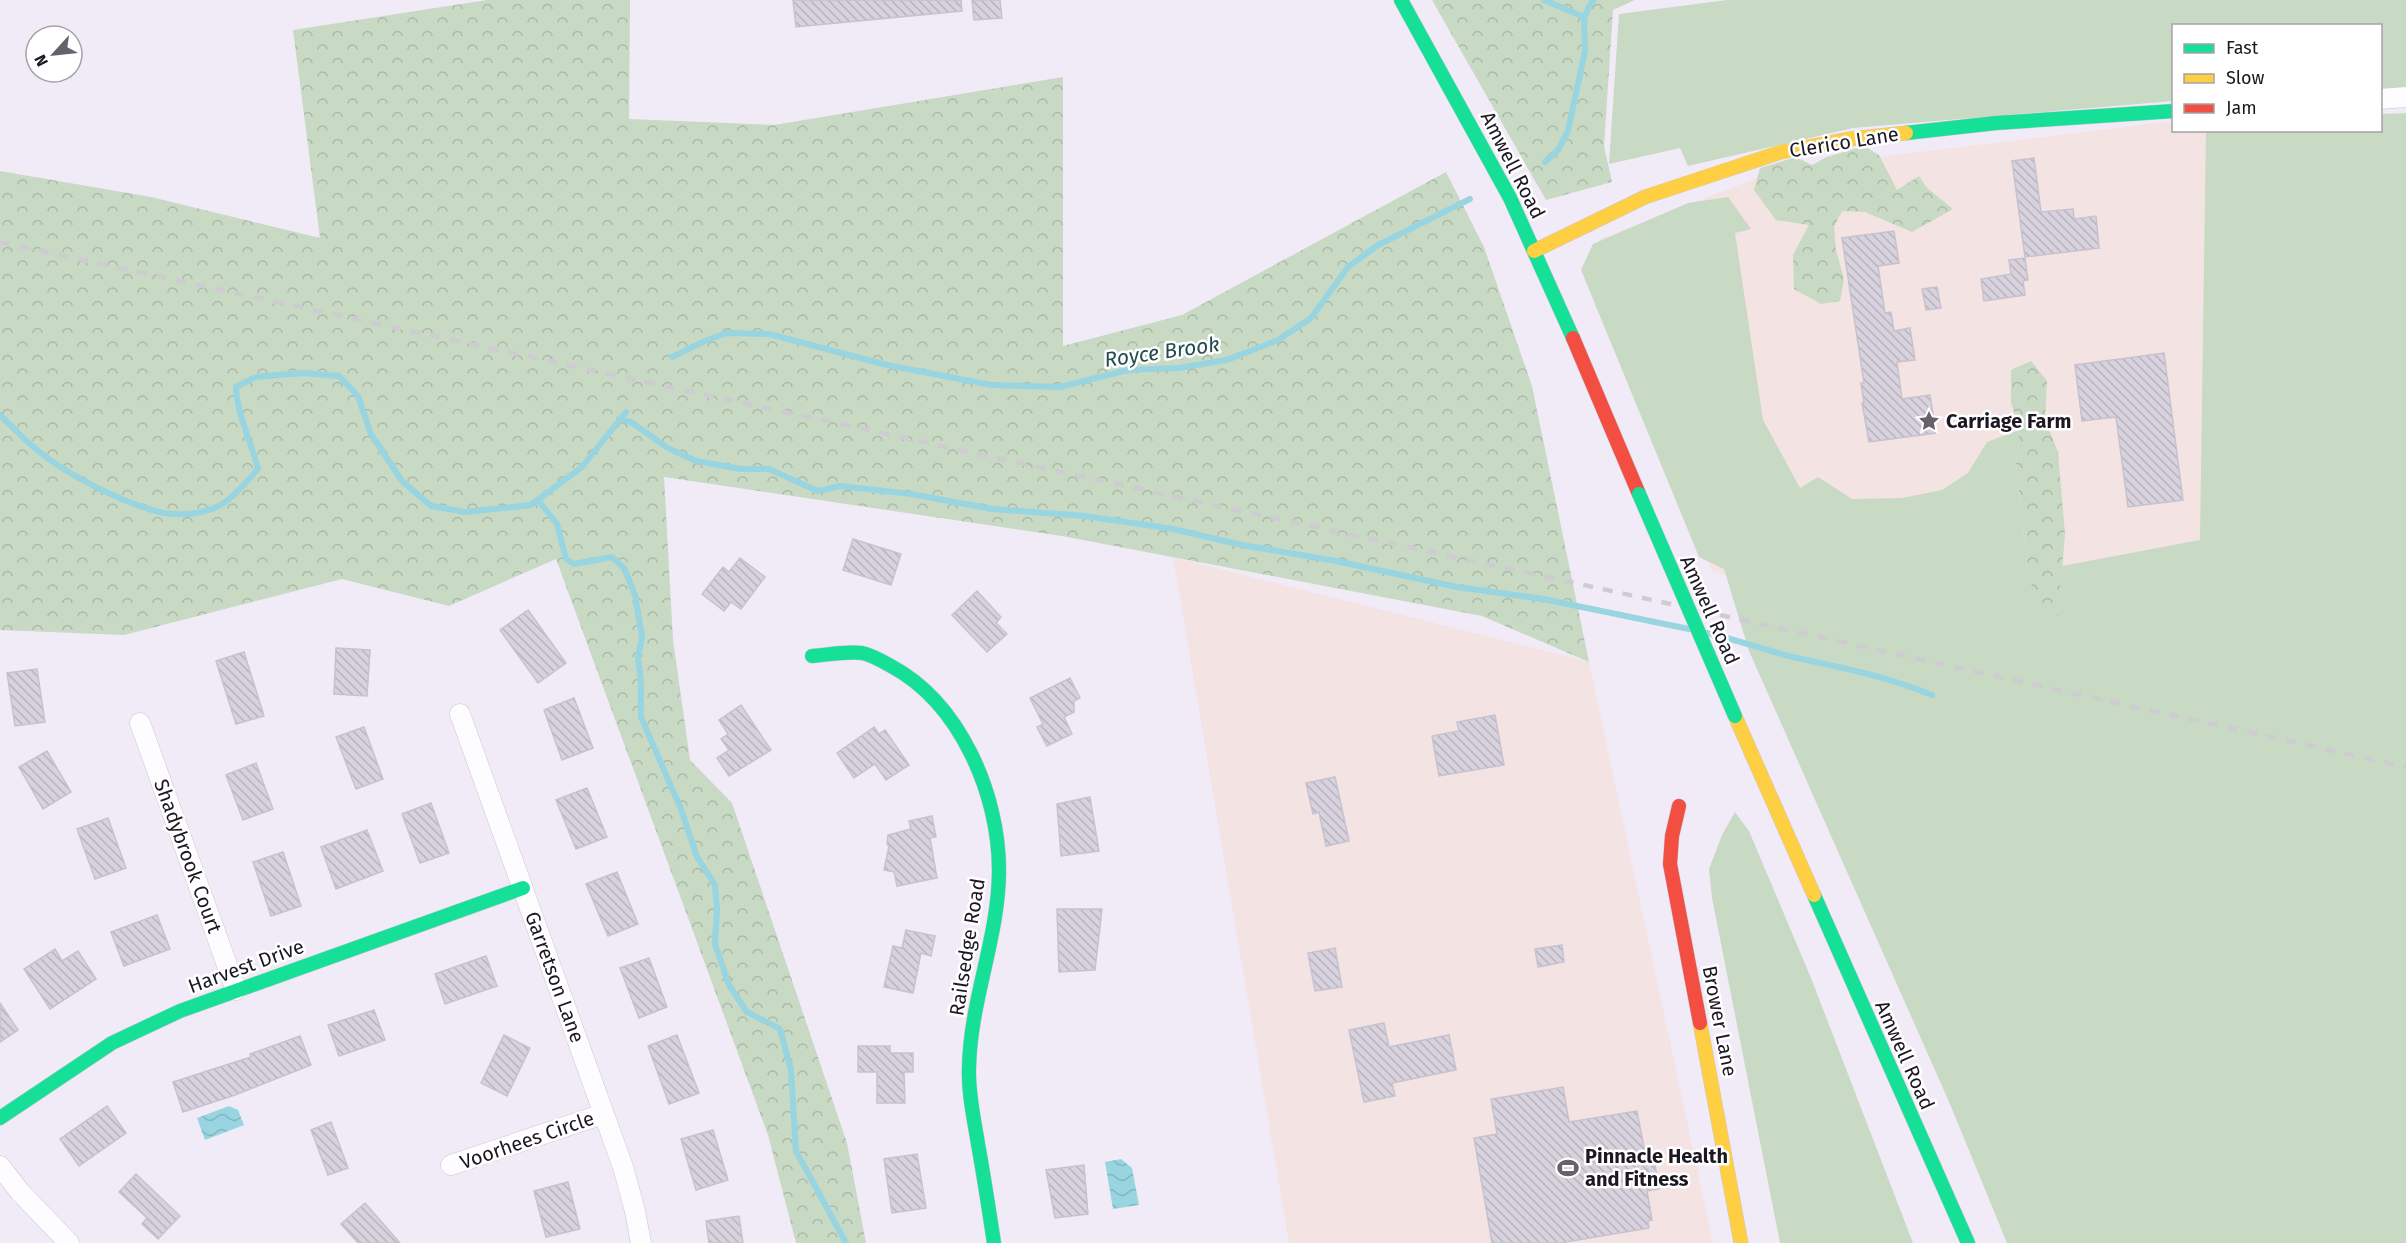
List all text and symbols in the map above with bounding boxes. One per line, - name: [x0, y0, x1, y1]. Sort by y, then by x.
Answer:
- north arrow: [24, 24, 84, 84]
- legend: [2172, 24, 2382, 132]
- text: Fast: [2226, 37, 2259, 59]
- text: N: [30, 52, 52, 70]
- text: Slow: [2226, 67, 2265, 89]
- text: Jam: [2226, 97, 2257, 119]
- street label: Amwell Road: [1476, 107, 1550, 223]
- street label: Clerico Lane: [1788, 122, 1900, 162]
- water label: Royce Brook: [1103, 331, 1221, 373]
- place icon: Carriage Farm: [1917, 409, 1941, 433]
- place label: Carriage Farm: [1946, 409, 2071, 433]
- street label: Amwell Road: [1675, 552, 1745, 668]
- street label: Shadybrook Court: [149, 776, 227, 937]
- street label: Railsedge Road: [944, 877, 990, 1017]
- street label: Garretson Lane: [520, 908, 590, 1046]
- street label: Harvest Drive: [185, 934, 307, 998]
- street label: Brower Lane: [1697, 964, 1743, 1078]
- street label: Amwell Road: [1870, 997, 1940, 1113]
- street label: Voorhees Circle: [457, 1106, 597, 1174]
- place label: Pinnacle Health and Fitness: [1585, 1144, 1728, 1191]
- sports icon: Pinnacle Health and Fitness: [1556, 1156, 1580, 1180]

